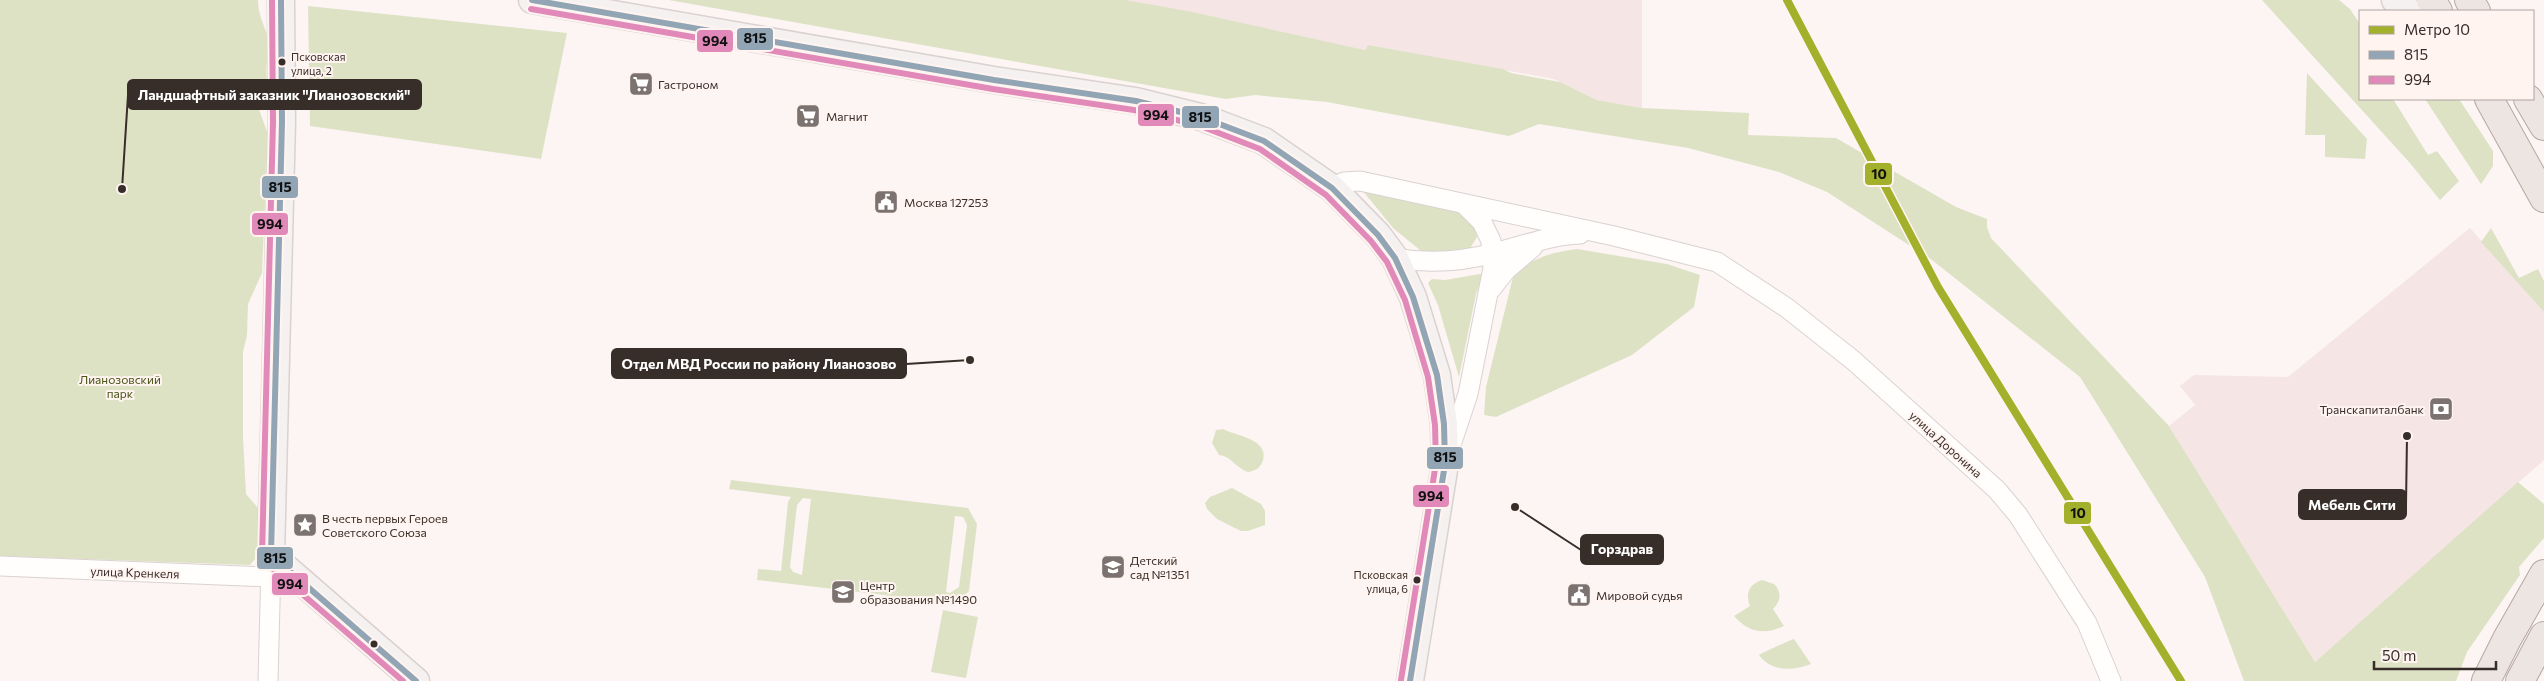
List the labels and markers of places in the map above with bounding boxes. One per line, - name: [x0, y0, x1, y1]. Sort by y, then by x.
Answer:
- place label: Псковская улица, 2: [291, 50, 346, 77]
- marker: Псковская улица, 2: [277, 57, 287, 67]
- supermarket icon: Гастроном: [628, 71, 654, 97]
- place label: Гастроном: [658, 77, 718, 91]
- callout: Ландшафтный заказник "Лианозовский": [128, 80, 421, 109]
- supermarket icon: Магнит: [795, 103, 821, 129]
- place label: Магнит: [826, 109, 869, 123]
- public building icon: Москва 127253: [873, 189, 899, 215]
- place label: Москва 127253: [904, 195, 989, 209]
- callout: Отдел МВД России по району Лианозово: [612, 349, 906, 378]
- bank icon: Транскапиталбанк: [2428, 396, 2454, 422]
- place label: Транскапиталбанк: [2319, 402, 2425, 416]
- callout: Мебель Сити: [2299, 490, 2406, 519]
- place label: В честь первых Героев Советского Союза: [322, 511, 448, 539]
- place icon: В честь первых Героев Советского Союза: [292, 512, 318, 538]
- callout: Горздрав: [1581, 535, 1663, 564]
- place label: Детский сад №1351: [1130, 553, 1190, 581]
- school or university icon: Детский сад №1351: [1100, 554, 1126, 580]
- place label: Псковская улица, 6: [1353, 568, 1408, 595]
- marker: Псковская улица, 6: [1412, 575, 1422, 585]
- place label: Центр образования №1490: [860, 578, 977, 606]
- school or university icon: Центр образования №1490: [830, 579, 856, 605]
- public building icon: Мировой судья: [1566, 582, 1592, 608]
- place label: Мировой судья: [1596, 588, 1683, 602]
- unlabelled marker: [369, 639, 379, 649]

